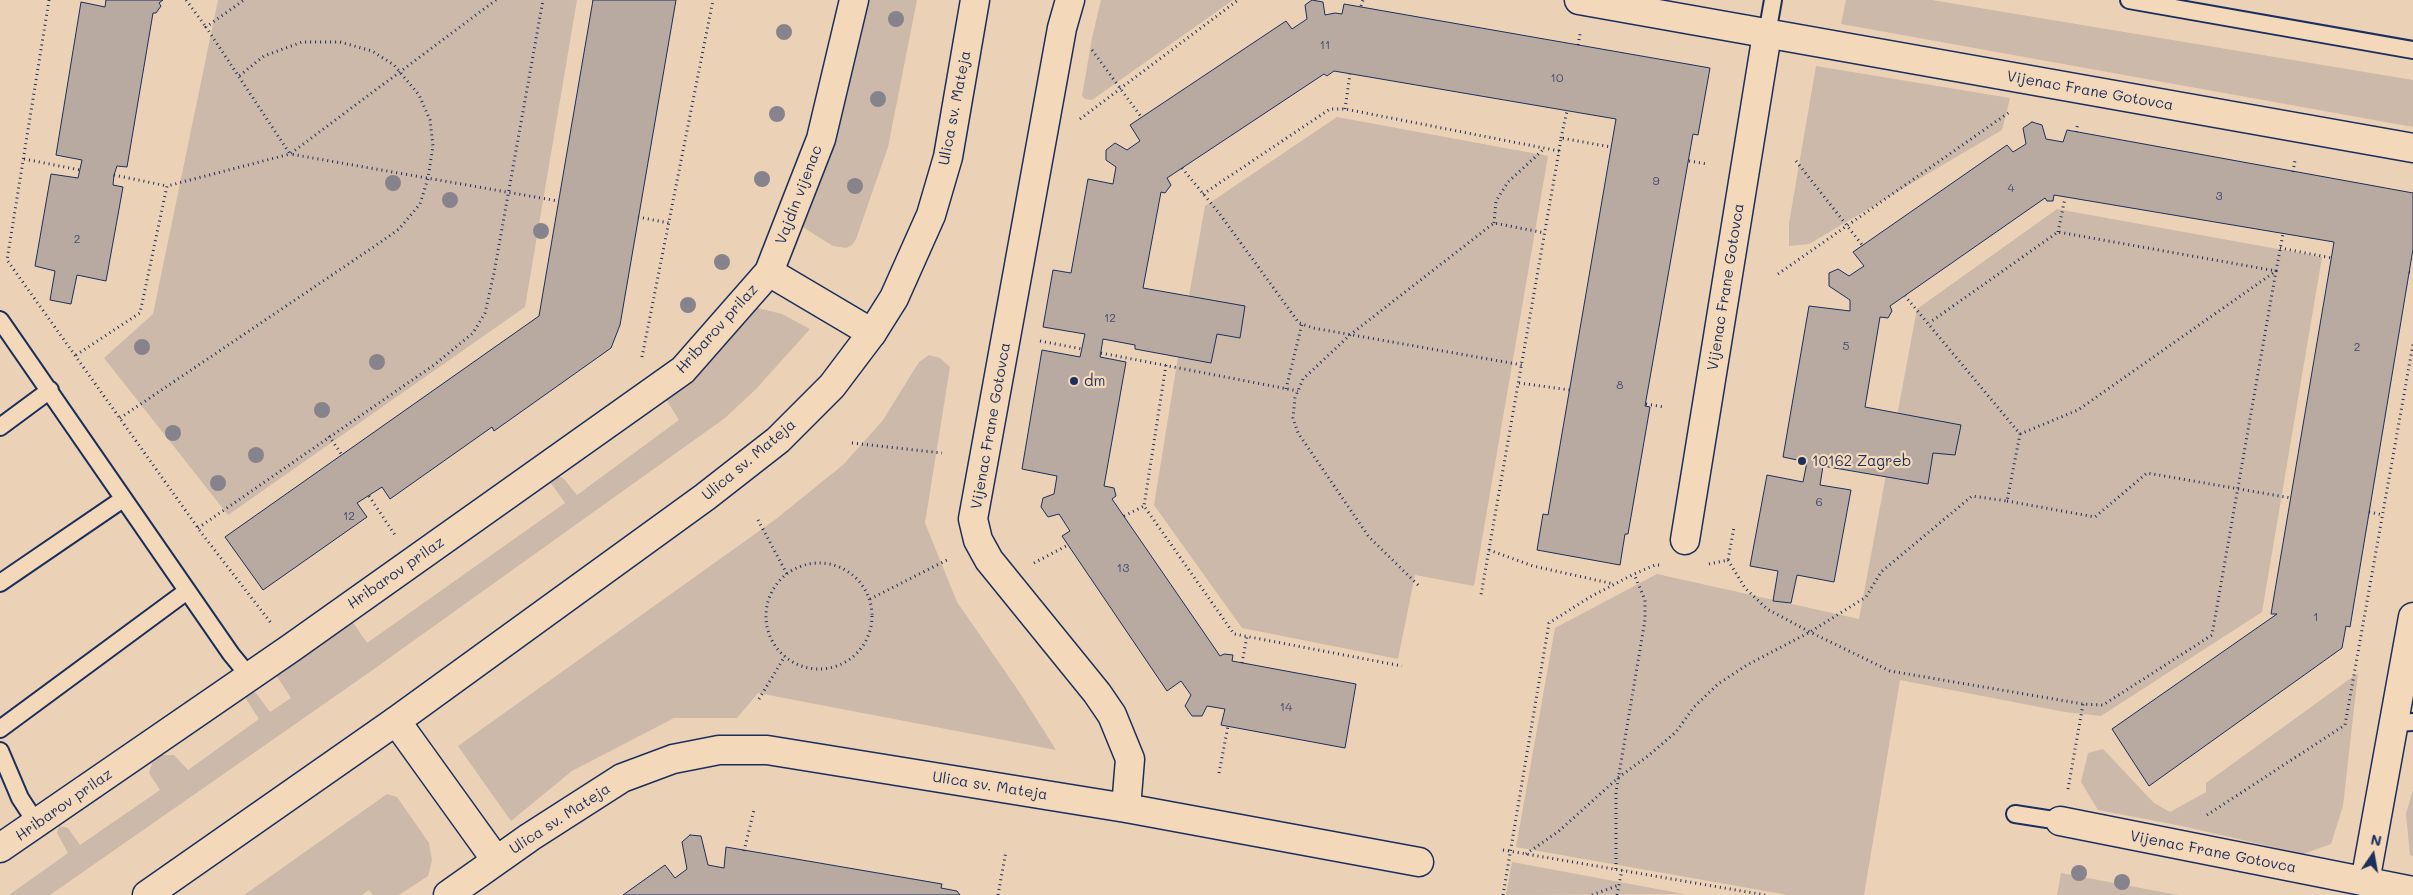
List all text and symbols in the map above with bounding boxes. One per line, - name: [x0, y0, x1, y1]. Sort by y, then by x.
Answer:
- house number: 11: [1320, 38, 1330, 52]
- street label: Ulica sv. Mateja: [935, 49, 975, 167]
- street label: Vijenac Frane Gotovca: [2005, 67, 2175, 115]
- house number: 10: [1551, 71, 1563, 85]
- street label: Vajdin vijenac: [772, 143, 826, 247]
- house number: 9: [1652, 174, 1660, 188]
- house number: 4: [2007, 181, 2015, 195]
- house number: 3: [2215, 189, 2223, 203]
- street label: Vijenac Frane Gotovca: [1704, 202, 1748, 372]
- house number: 2: [74, 232, 80, 246]
- street label: Hribarov prilaz: [672, 281, 762, 377]
- house number: 12: [1104, 311, 1116, 325]
- house number: 5: [1843, 339, 1849, 353]
- house number: 2: [2354, 340, 2360, 354]
- street label: Vijenac Frane Gotovca: [967, 341, 1015, 511]
- place label: dm: [1084, 372, 1105, 390]
- marker: dm: [1068, 375, 1080, 387]
- house number: 8: [1616, 378, 1624, 392]
- street label: Ulica sv. Mateja: [699, 416, 799, 504]
- place label: 10162 Zagreb: [1812, 452, 1911, 470]
- marker: 10162 Zagreb: [1796, 455, 1808, 467]
- house number: 6: [1815, 495, 1823, 509]
- house number: 12: [343, 509, 355, 523]
- street label: Hribarov prilaz: [344, 533, 448, 613]
- house number: 13: [1117, 561, 1129, 575]
- house number: 1: [2313, 610, 2319, 624]
- house number: 14: [1280, 700, 1292, 714]
- street label: Hribarov prilaz: [12, 765, 116, 845]
- street label: Ulica sv. Mateja: [931, 768, 1049, 804]
- street label: Ulica sv. Mateja: [506, 780, 614, 858]
- street label: Vijenac Frane Gotovca: [2128, 827, 2298, 877]
- text: N: [2369, 829, 2383, 850]
- north arrow: [2348, 830, 2398, 880]

